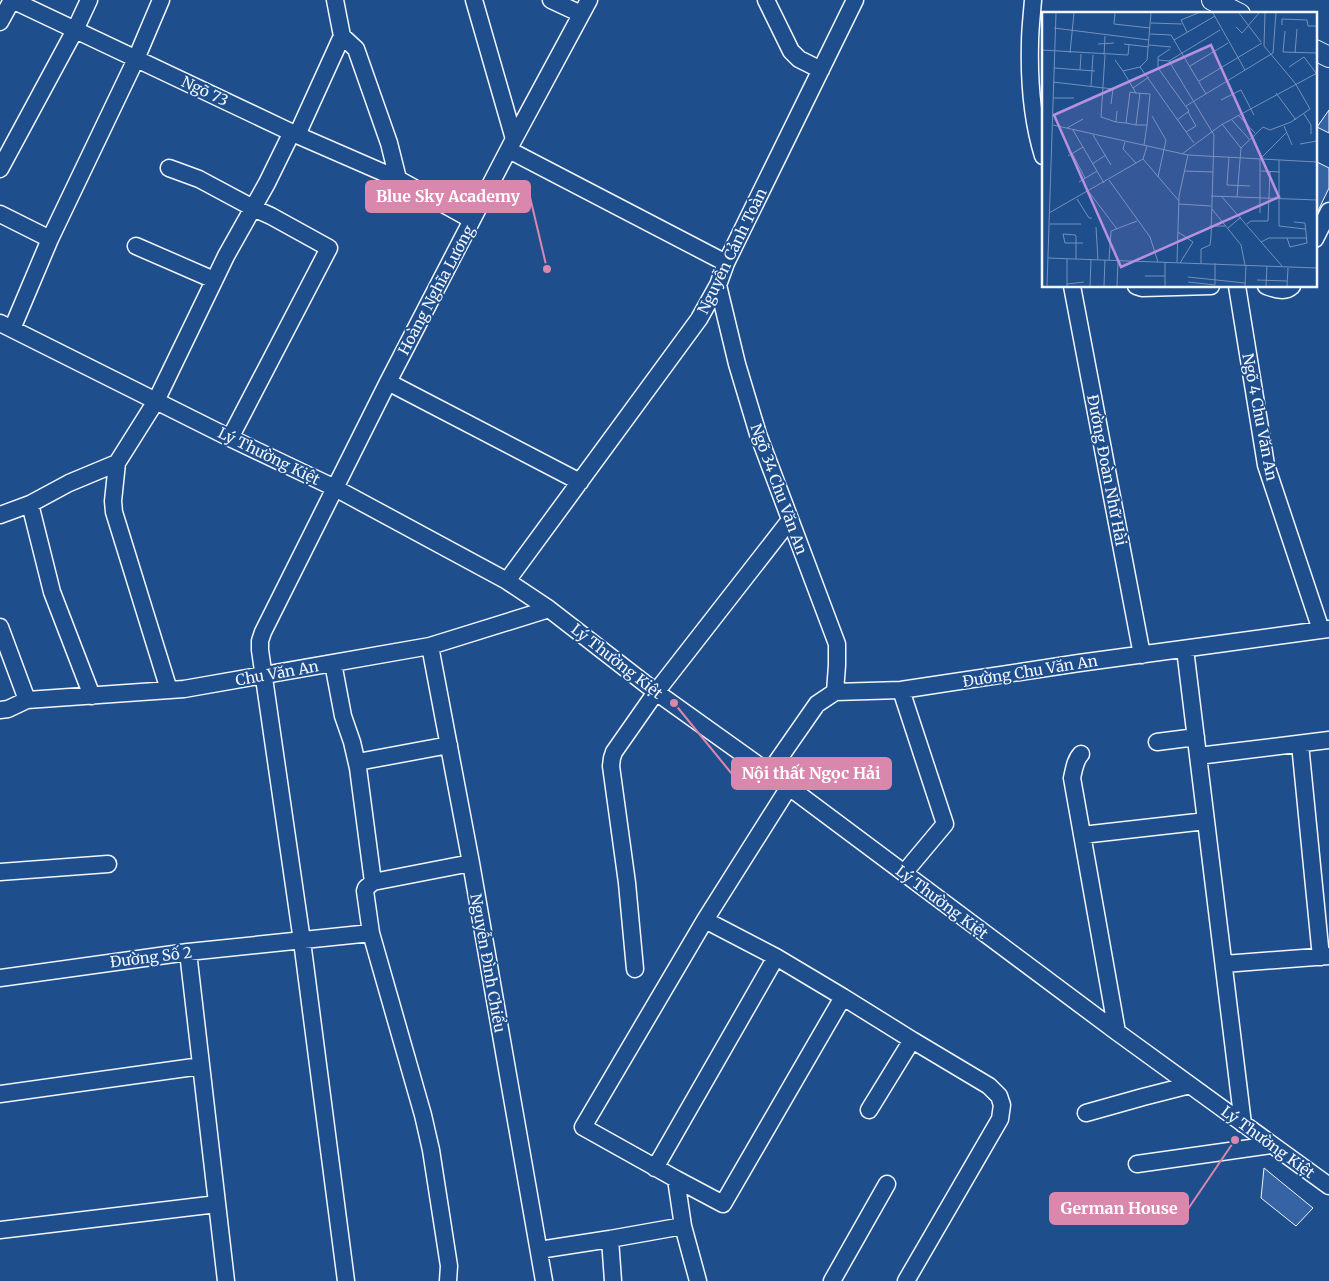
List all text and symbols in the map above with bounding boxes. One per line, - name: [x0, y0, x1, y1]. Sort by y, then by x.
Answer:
- inset map: [1042, 12, 1316, 288]
- street label: Ngõ 73: [179, 72, 231, 110]
- callout: Blue Sky Academy: [366, 181, 530, 212]
- street label: Nguyễn Cảnh Toàn: [692, 185, 771, 317]
- text: Blue Sky Academy: [376, 186, 521, 206]
- street label: Hoàng Nghĩa Lương: [394, 222, 478, 358]
- street label: Ngõ 4 Chu Văn An: [1238, 352, 1282, 482]
- street label: Đường Đoàn Nhữ Hài: [1083, 393, 1131, 547]
- street label: Ngõ 34 Chu Văn An: [747, 421, 812, 557]
- street label: Lý Thường Kiệt: [215, 423, 323, 489]
- street label: Lý Thường Kiệt: [567, 619, 667, 703]
- street label: Đường Chu Văn An: [961, 651, 1099, 691]
- street label: Chu Văn An: [234, 656, 320, 690]
- callout: Nội thất Ngọc Hải: [732, 758, 891, 789]
- text: Nội thất Ngọc Hải: [742, 763, 881, 783]
- street label: Lý Thường Kiệt: [892, 861, 992, 943]
- street label: Nguyễn Đình Chiểu: [466, 892, 511, 1034]
- street label: Đường Số 2: [109, 942, 193, 971]
- street label: Lý Thường Kiệt: [1218, 1102, 1319, 1182]
- callout: German House: [1050, 1193, 1188, 1224]
- text: German House: [1060, 1198, 1178, 1218]

